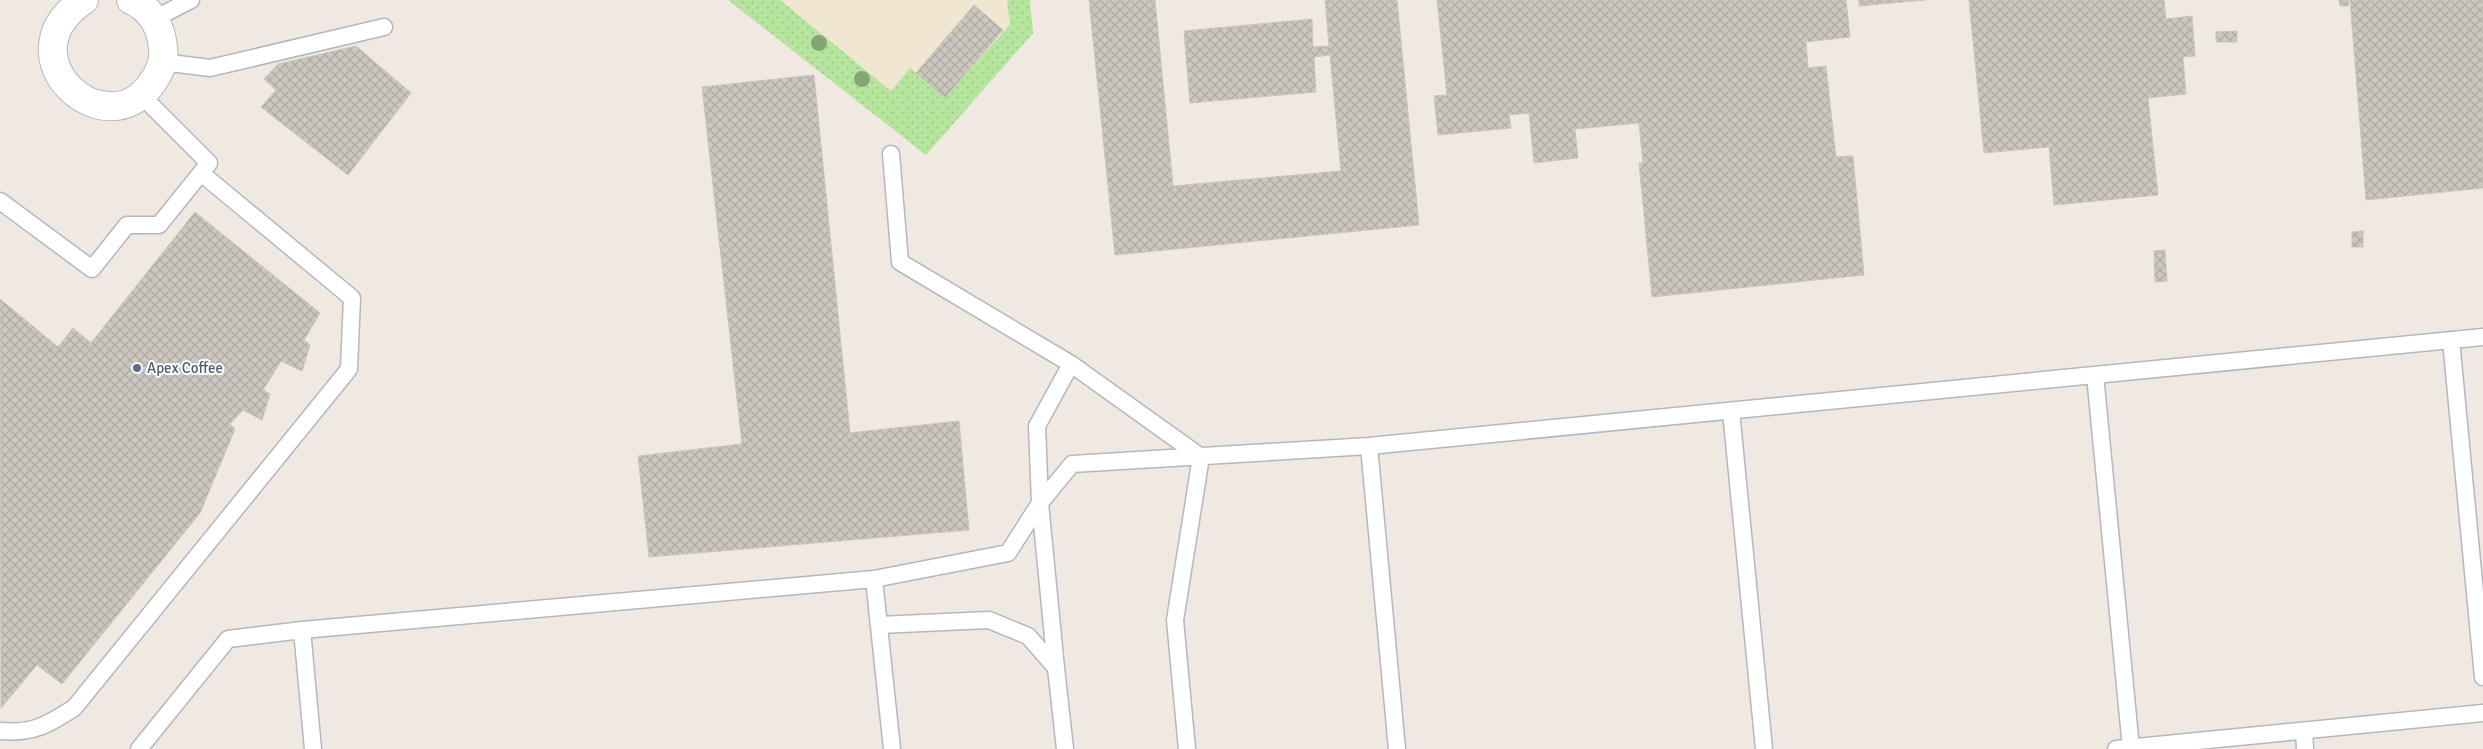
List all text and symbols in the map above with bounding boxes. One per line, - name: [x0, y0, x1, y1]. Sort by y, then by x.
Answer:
- place label: Apex Coffee: [147, 359, 223, 377]
- marker: Apex Coffee: [131, 362, 143, 374]

